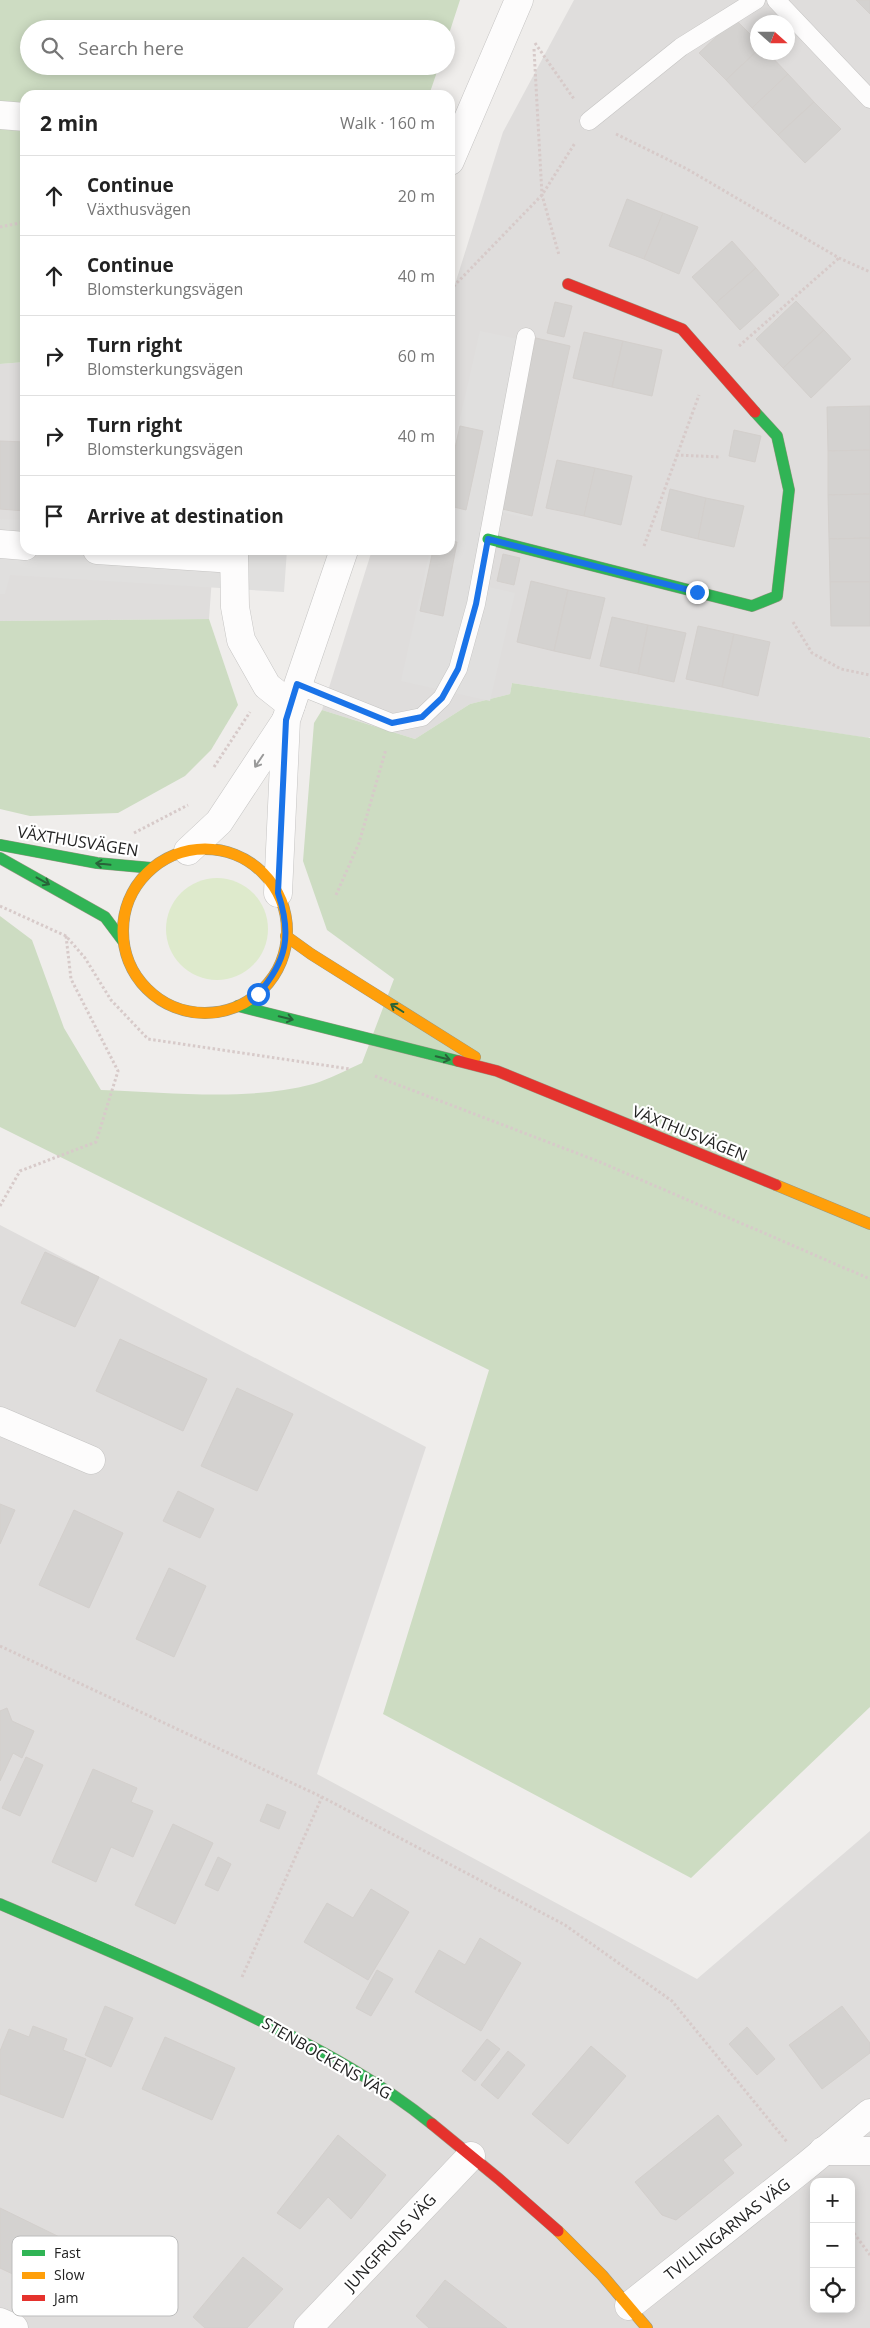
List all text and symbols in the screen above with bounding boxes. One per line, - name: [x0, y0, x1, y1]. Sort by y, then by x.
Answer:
- north arrow: [750, 15, 795, 60]
- search box: [20, 20, 455, 75]
- icon: search: [38, 34, 66, 62]
- text: Search here: [78, 35, 184, 61]
- text: 2 min: [40, 109, 98, 137]
- text: Walk · 160 m: [340, 112, 435, 134]
- text: Continue: [87, 172, 174, 198]
- icon: ahead: [40, 182, 68, 210]
- text: 20 m: [398, 185, 435, 207]
- text: Växthusvägen: [87, 198, 191, 220]
- text: Continue: [87, 252, 174, 278]
- icon: ahead: [40, 262, 68, 290]
- text: 40 m: [398, 265, 435, 287]
- text: Blomsterkungsvägen: [87, 278, 243, 300]
- text: Turn right: [87, 332, 182, 358]
- icon: right: [40, 342, 68, 370]
- text: 60 m: [398, 345, 435, 367]
- text: Blomsterkungsvägen: [87, 358, 243, 380]
- text: Turn right: [87, 412, 182, 438]
- icon: right: [40, 422, 68, 450]
- text: 40 m: [398, 425, 435, 447]
- text: Blomsterkungsvägen: [87, 438, 243, 460]
- icon: arrive: [40, 502, 68, 530]
- text: Arrive at destination: [87, 503, 284, 529]
- route end: [686, 581, 709, 604]
- one-way arrow: [254, 754, 265, 768]
- street label: VÄXTHUSVÄGEN: [16, 821, 140, 861]
- one-way arrow: [96, 859, 112, 869]
- one-way arrow: [35, 876, 50, 886]
- route start: [247, 983, 270, 1006]
- one-way arrow: [390, 1003, 404, 1013]
- one-way arrow: [277, 1014, 293, 1023]
- one-way arrow: [435, 1053, 451, 1063]
- street label: VÄXTHUSVÄGEN: [629, 1100, 751, 1166]
- street label: STENBOCKENS VÄG: [258, 2012, 396, 2104]
- street label: TVILLINGARNAS VÄG: [660, 2173, 794, 2285]
- map controls: [810, 2178, 855, 2313]
- button: +: [810, 2178, 855, 2223]
- street label: JUNGFRUNS VÄG: [338, 2189, 441, 2297]
- button: −: [810, 2223, 855, 2268]
- legend: [12, 2236, 178, 2316]
- text: Fast: [54, 2243, 81, 2262]
- text: Slow: [54, 2265, 85, 2284]
- button: locate: [810, 2268, 855, 2313]
- text: Jam: [52, 2288, 79, 2307]

